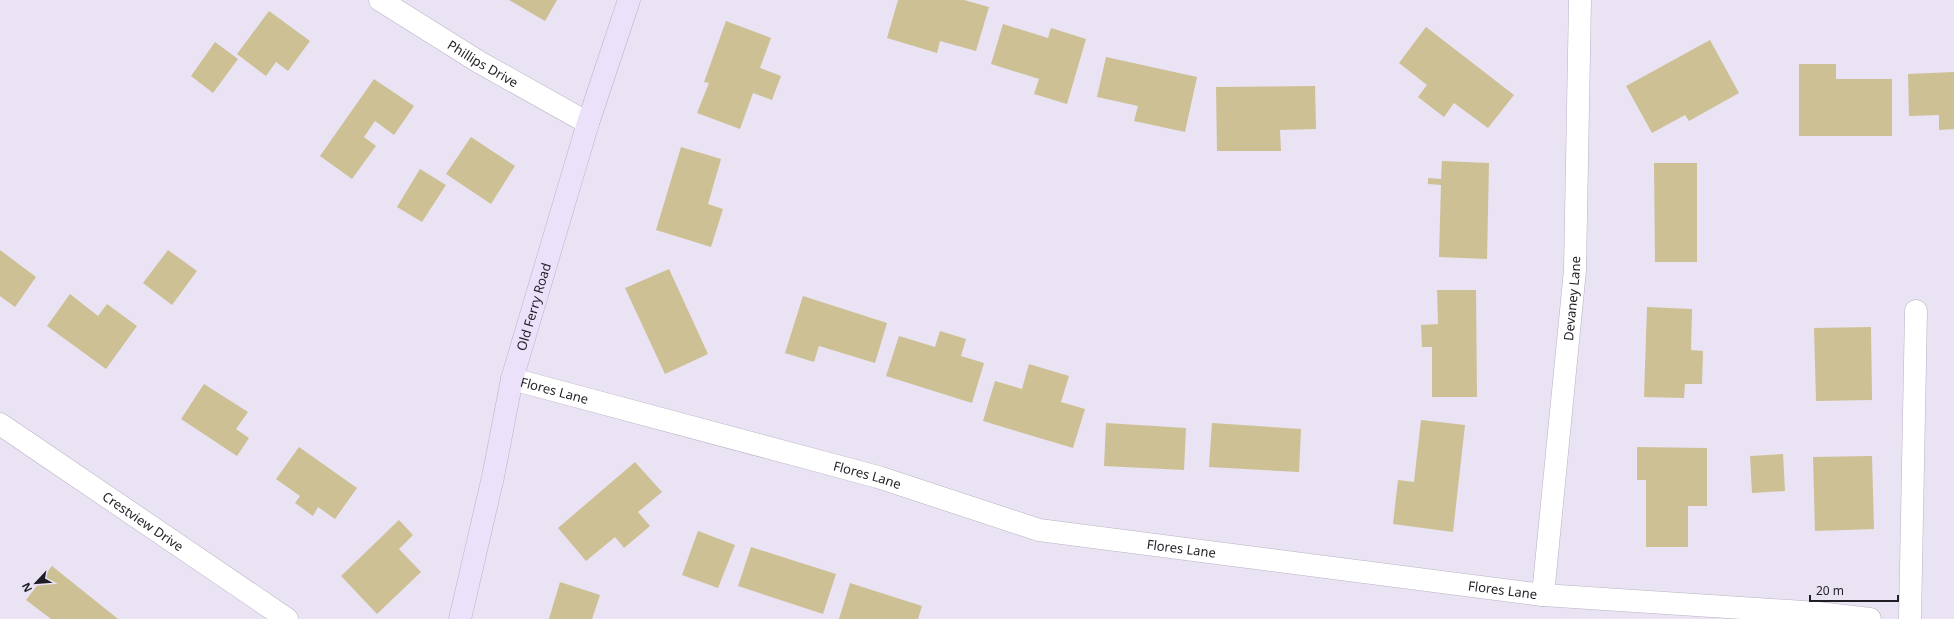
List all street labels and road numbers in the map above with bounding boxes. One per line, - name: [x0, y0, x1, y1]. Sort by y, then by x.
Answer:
- street label: Phillips Drive: [444, 36, 522, 91]
- street label: Devaney Lane: [1559, 256, 1584, 342]
- street label: Old Ferry Road: [512, 261, 555, 353]
- street label: Flores Lane: [519, 373, 590, 408]
- street label: Flores Lane: [832, 456, 904, 493]
- street label: Crestview Drive: [99, 487, 187, 555]
- street label: Flores Lane: [1146, 535, 1217, 562]
- street label: Flores Lane: [1467, 576, 1538, 603]

